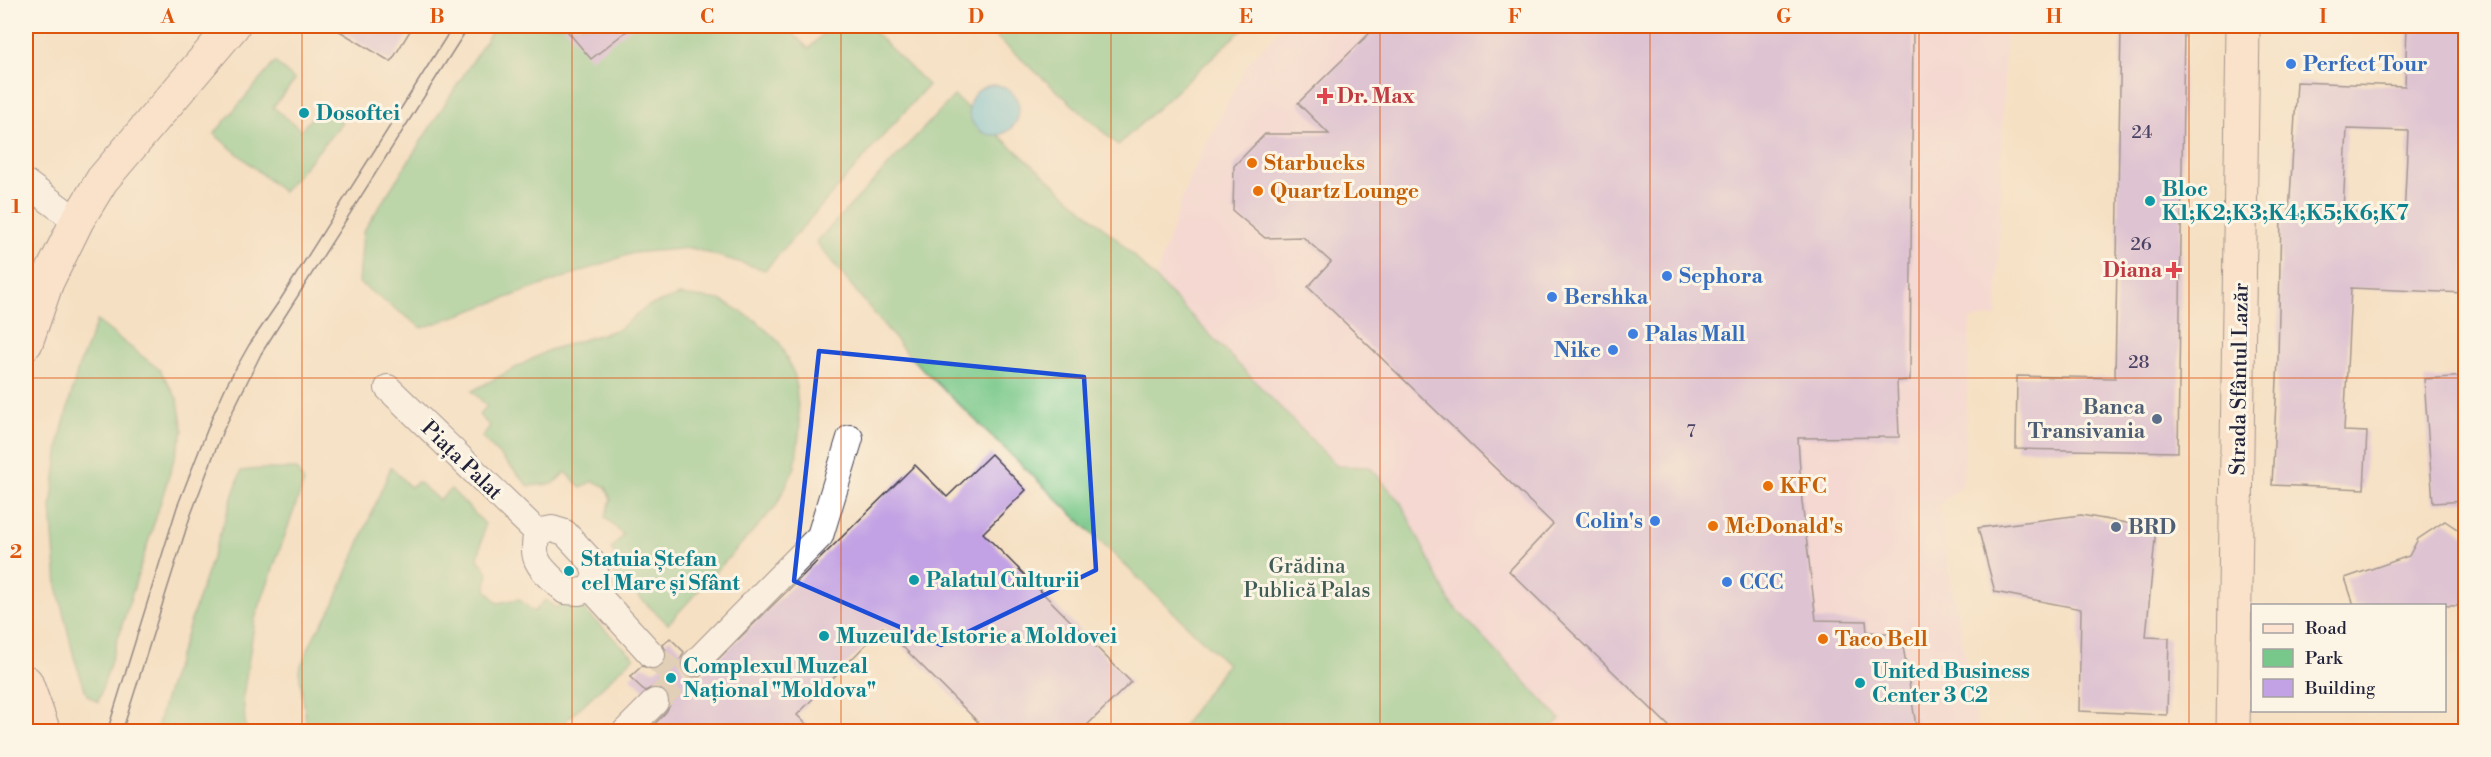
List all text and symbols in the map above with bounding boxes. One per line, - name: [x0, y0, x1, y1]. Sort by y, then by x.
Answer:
- text: A: [160, 5, 176, 30]
- text: B: [429, 5, 445, 30]
- text: C: [700, 5, 714, 30]
- text: D: [968, 5, 984, 30]
- text: E: [1239, 5, 1253, 30]
- text: F: [1508, 5, 1522, 30]
- text: G: [1776, 5, 1792, 30]
- text: H: [2046, 5, 2063, 30]
- text: I: [2319, 5, 2327, 30]
- place label: Perfect Tour: [2303, 52, 2428, 78]
- marker: Perfect Tour: [2284, 57, 2298, 71]
- place label: Dr. Max: [1337, 84, 1416, 110]
- marker: Dr. Max: [1318, 89, 1332, 103]
- place label: Dosoftei: [316, 101, 400, 127]
- marker: Dosoftei: [297, 106, 311, 120]
- house number: 24: [2131, 121, 2153, 144]
- place label: Starbucks: [1264, 151, 1365, 177]
- marker: Starbucks: [1245, 156, 1259, 170]
- place label: Bloc K1;K2;K3;K4;K5;K6;K7: [2162, 177, 2409, 227]
- place label: Quartz Lounge: [1270, 179, 1419, 205]
- marker: Quartz Lounge: [1251, 184, 1265, 198]
- marker: Bloc K1;K2;K3;K4;K5;K6;K7: [2143, 194, 2157, 208]
- text: 1: [11, 195, 21, 220]
- house number: 26: [2130, 233, 2152, 256]
- place label: Diana: [2103, 258, 2163, 284]
- marker: Diana: [2167, 263, 2181, 277]
- place label: Sephora: [1679, 264, 1763, 290]
- marker: Sephora: [1660, 269, 1674, 283]
- street label: Strada Sfântul Lazăr: [2225, 282, 2255, 476]
- place label: Bershka: [1564, 285, 1649, 311]
- marker: Bershka: [1545, 290, 1559, 304]
- place label: Palas Mall: [1645, 322, 1746, 348]
- marker: Palas Mall: [1626, 327, 1640, 341]
- place label: Nike: [1554, 338, 1601, 364]
- marker: Nike: [1606, 343, 1620, 357]
- house number: 28: [2128, 351, 2150, 374]
- place label: Banca Transivania: [2028, 395, 2146, 445]
- marker: Banca Transivania: [2150, 412, 2164, 426]
- street label: Piața Palat: [415, 416, 508, 506]
- house number: 7: [1686, 420, 1696, 443]
- place label: KFC: [1780, 474, 1827, 500]
- marker: KFC: [1761, 479, 1775, 493]
- place label: Colin's: [1575, 509, 1643, 535]
- marker: Colin's: [1648, 514, 1662, 528]
- place label: McDonald's: [1725, 514, 1843, 540]
- place label: BRD: [2128, 515, 2176, 541]
- marker: McDonald's: [1706, 519, 1720, 533]
- marker: BRD: [2109, 520, 2123, 534]
- text: 2: [10, 540, 22, 565]
- place label: Statuia Ștefan cel Mare și Sfânt: [581, 547, 740, 597]
- park label: Grădina Publică Palas: [1243, 554, 1371, 604]
- marker: Statuia Ștefan cel Mare și Sfânt: [562, 564, 576, 578]
- place label: Palatul Culturii: [926, 568, 1080, 594]
- place label: CCC: [1739, 570, 1783, 596]
- marker: Palatul Culturii: [907, 573, 921, 587]
- marker: CCC: [1720, 575, 1734, 589]
- legend: [2251, 604, 2446, 712]
- text: Road: [2305, 617, 2348, 640]
- place label: Muzeul de Istorie a Moldovei: [836, 624, 1117, 650]
- place label: Taco Bell: [1835, 627, 1928, 653]
- marker: Muzeul de Istorie a Moldovei: [817, 629, 831, 643]
- marker: Taco Bell: [1816, 632, 1830, 646]
- text: Park: [2305, 647, 2344, 670]
- place label: Complexul Muzeal Național "Moldova": [683, 654, 876, 704]
- place label: United Business Center 3 C2: [1872, 659, 2030, 709]
- marker: Complexul Muzeal Național "Moldova": [664, 671, 678, 685]
- marker: United Business Center 3 C2: [1853, 676, 1867, 690]
- text: Building: [2304, 677, 2376, 700]

